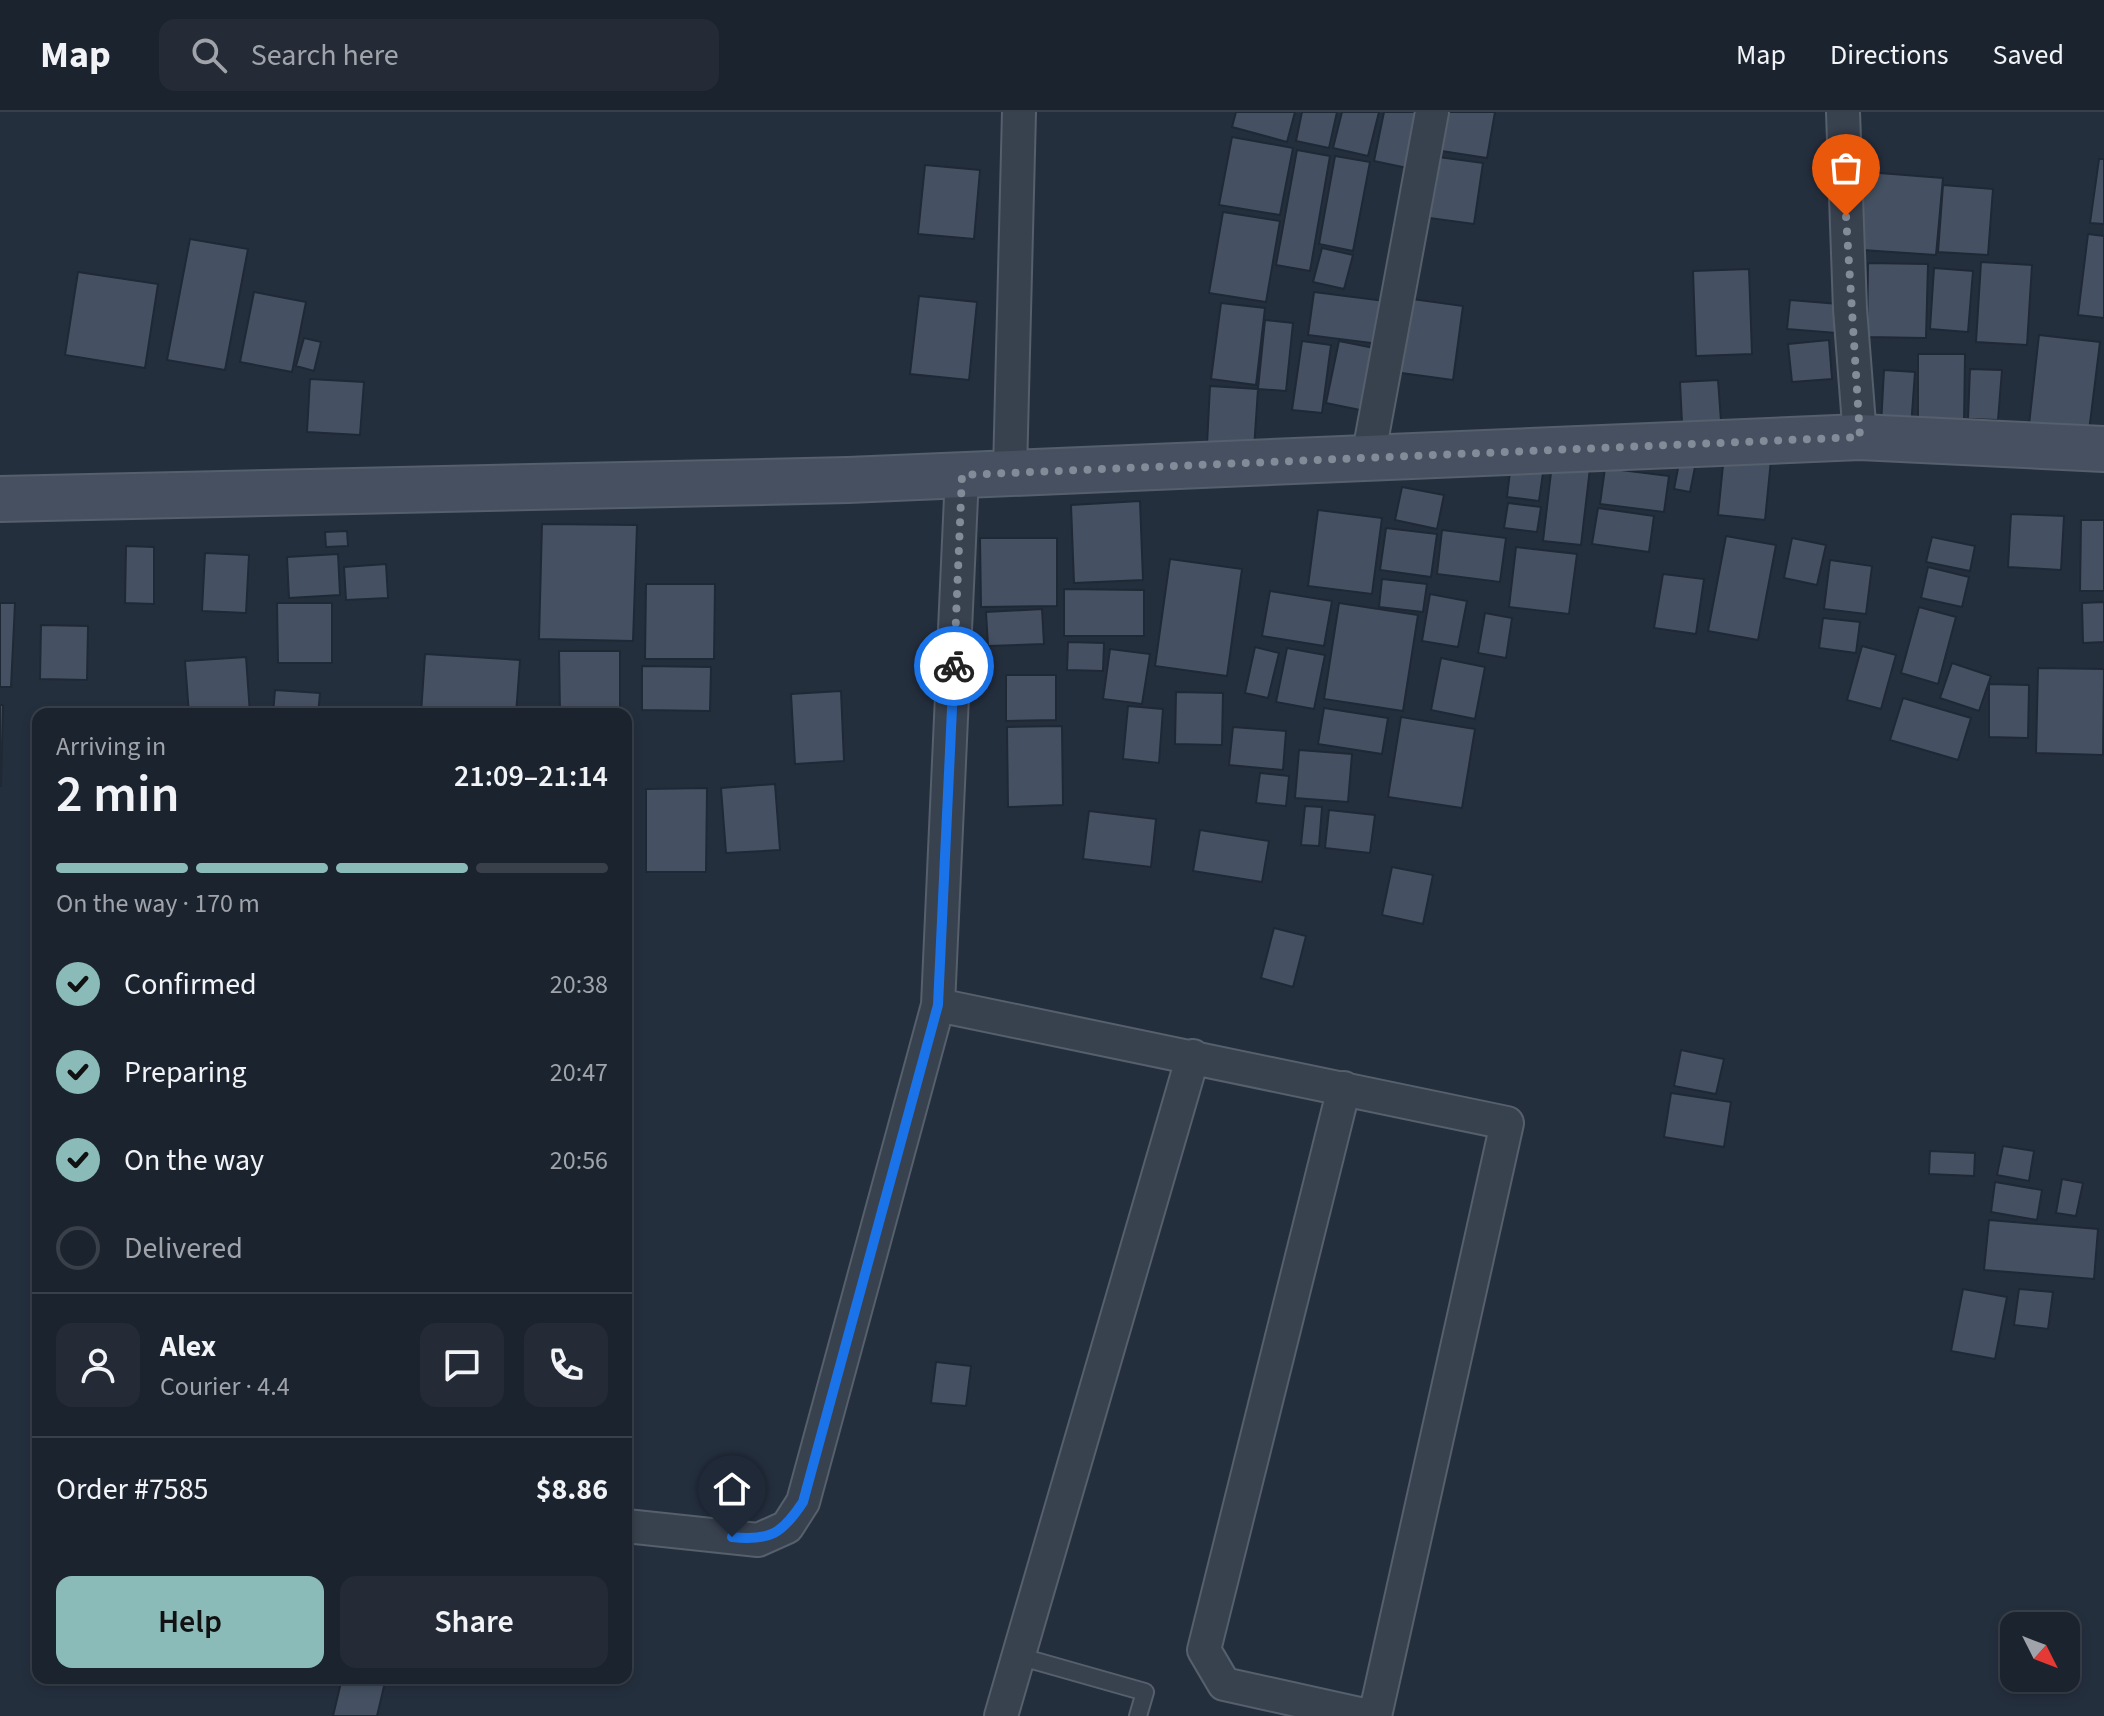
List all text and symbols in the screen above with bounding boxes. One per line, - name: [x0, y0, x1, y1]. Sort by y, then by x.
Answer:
- search box: [159, 19, 719, 91]
- text: Map: [40, 28, 111, 82]
- icon: search: [187, 33, 231, 77]
- text: Search here: [251, 34, 399, 77]
- text: Map: [1736, 35, 1786, 75]
- text: Directions: [1830, 35, 1949, 75]
- text: Saved: [1993, 35, 2064, 75]
- pin: [1812, 134, 1880, 216]
- icon: bag: [1824, 146, 1868, 190]
- courier: [914, 626, 994, 706]
- icon: bike: [932, 644, 976, 688]
- text: Arriving in: [56, 728, 166, 765]
- text: 21:09–21:14: [454, 755, 608, 798]
- text: 2 min: [56, 758, 180, 832]
- text: On the way · 170 m: [56, 885, 260, 922]
- icon: check: [56, 962, 100, 1006]
- text: Confirmed: [124, 963, 257, 1006]
- text: 20:38: [550, 966, 608, 1003]
- icon: check: [56, 1050, 100, 1094]
- text: Preparing: [124, 1051, 247, 1094]
- text: 20:47: [550, 1054, 608, 1091]
- icon: check: [56, 1138, 100, 1182]
- text: On the way: [124, 1139, 264, 1182]
- text: 20:56: [550, 1142, 608, 1179]
- text: Delivered: [124, 1227, 243, 1270]
- button: person: [56, 1323, 140, 1407]
- button: chat: [420, 1323, 504, 1407]
- button: phone: [524, 1323, 608, 1407]
- text: Alex: [160, 1325, 216, 1368]
- text: Courier · 4.4: [160, 1368, 290, 1405]
- pin: [698, 1455, 766, 1537]
- icon: home: [710, 1467, 754, 1511]
- text: Order #7585: [56, 1468, 209, 1511]
- text: $8.86: [536, 1468, 608, 1511]
- button: Help: [56, 1576, 324, 1668]
- button: Share: [340, 1576, 608, 1668]
- north arrow: [2000, 1612, 2080, 1692]
- map controls: [2000, 1612, 2080, 1692]

